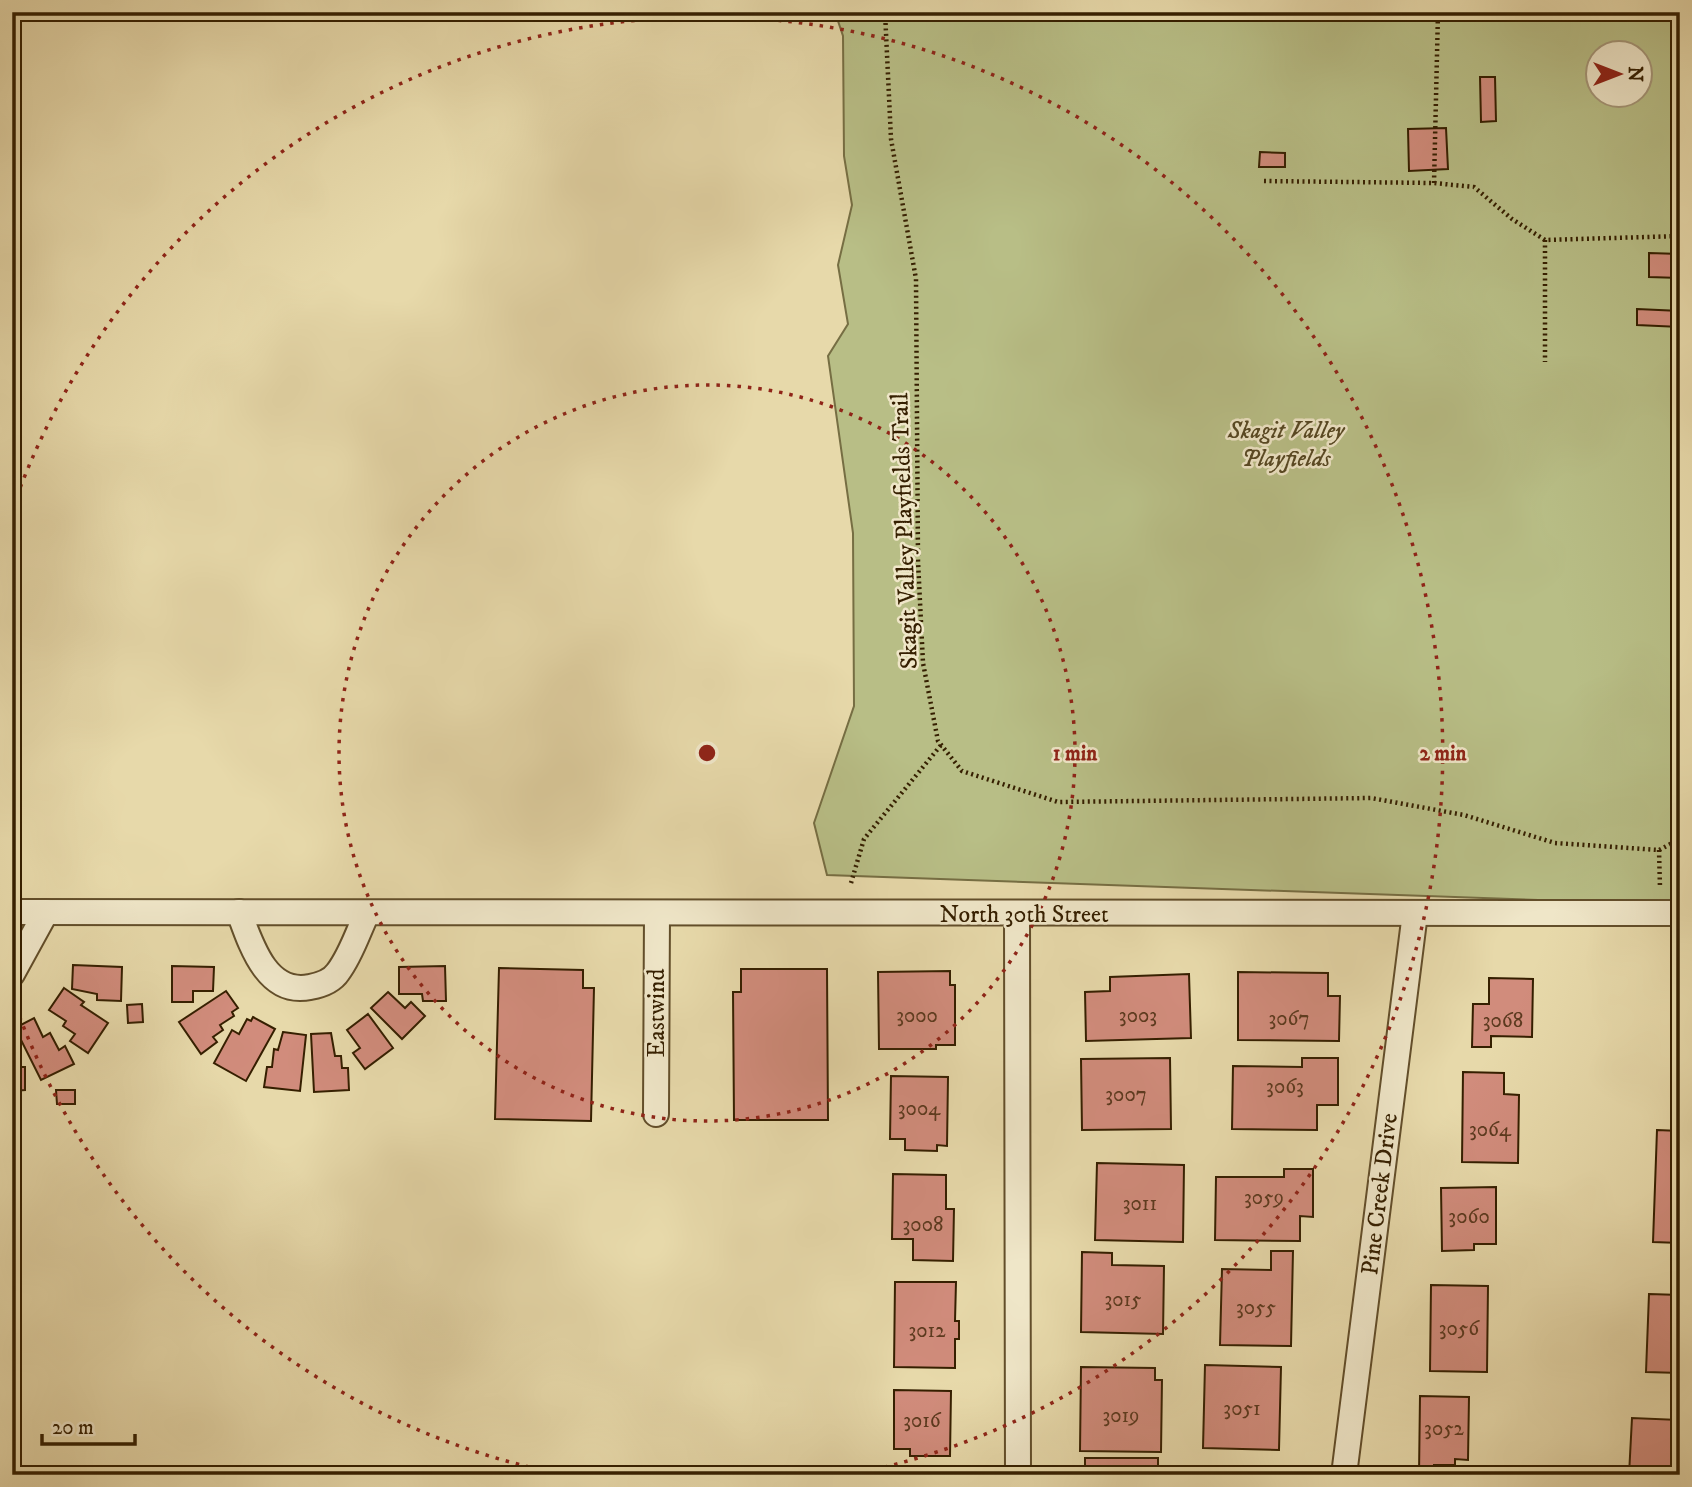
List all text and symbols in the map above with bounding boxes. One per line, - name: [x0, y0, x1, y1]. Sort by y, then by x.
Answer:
- north arrow: [1584, 38, 1654, 108]
- text: N: [1623, 66, 1646, 82]
- street label: Skagit Valley Playfields Trail: [885, 391, 925, 670]
- park label: Skagit Valley Playfields: [1227, 416, 1346, 474]
- centre of rings: [695, 741, 719, 765]
- text: 1 min: [1053, 741, 1098, 767]
- text: 2 min: [1420, 741, 1468, 767]
- street label: North 30th Street: [939, 900, 1109, 930]
- street label: Eastwind: [642, 969, 672, 1057]
- house number: 3000: [896, 1003, 938, 1029]
- house number: 3003: [1119, 1003, 1157, 1029]
- house number: 3067: [1268, 1006, 1310, 1032]
- house number: 3068: [1483, 1008, 1523, 1034]
- house number: 3063: [1266, 1074, 1304, 1100]
- house number: 3007: [1105, 1082, 1147, 1108]
- house number: 3004: [898, 1096, 941, 1122]
- street label: Pine Creek Drive: [1355, 1111, 1405, 1277]
- house number: 3064: [1469, 1117, 1512, 1143]
- house number: 3059: [1244, 1185, 1284, 1211]
- house number: 3011: [1123, 1191, 1157, 1217]
- house number: 3060: [1448, 1204, 1490, 1230]
- house number: 3008: [903, 1212, 943, 1238]
- house number: 3015: [1104, 1287, 1142, 1313]
- house number: 3055: [1236, 1295, 1276, 1321]
- house number: 3056: [1439, 1316, 1480, 1342]
- house number: 3012: [908, 1318, 946, 1344]
- house number: 3051: [1223, 1396, 1261, 1422]
- scale bar: [42, 1403, 135, 1447]
- house number: 3019: [1102, 1403, 1140, 1429]
- house number: 3016: [903, 1408, 942, 1434]
- text: 20 m: [52, 1415, 94, 1441]
- house number: 3052: [1424, 1416, 1465, 1442]

